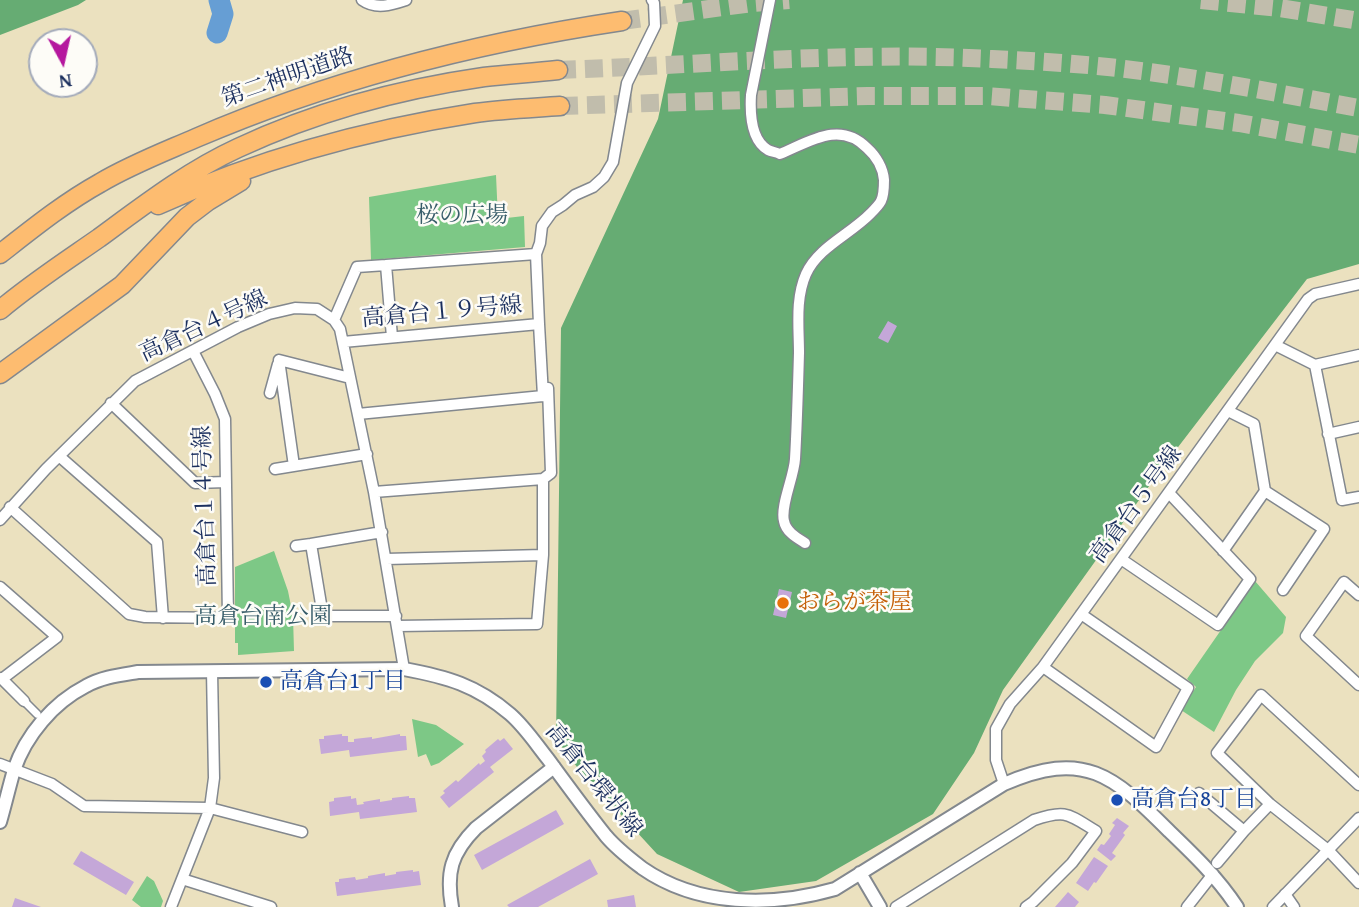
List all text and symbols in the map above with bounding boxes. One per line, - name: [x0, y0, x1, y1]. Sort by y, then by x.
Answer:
- north arrow: [28, 28, 98, 98]
- street label: 第二神明道路: [218, 42, 358, 114]
- text: N: [57, 67, 74, 97]
- park label: 桜の広場: [416, 202, 508, 230]
- street label: 高倉台４号線: [136, 285, 272, 369]
- street label: 高倉台１９号線: [361, 292, 523, 334]
- street label: 高倉台１４号線: [189, 425, 223, 587]
- street label: 高倉台５号線: [1085, 441, 1189, 569]
- place label: おらが茶屋: [797, 589, 912, 617]
- marker: おらが茶屋: [775, 595, 791, 611]
- park label: 高倉台南公園: [194, 603, 332, 631]
- place label: 高倉台1丁目: [280, 668, 406, 696]
- marker: 高倉台1丁目: [258, 674, 274, 690]
- street label: 高倉台環状線: [539, 719, 647, 843]
- place label: 高倉台8丁目: [1131, 786, 1257, 814]
- marker: 高倉台8丁目: [1109, 792, 1125, 808]

